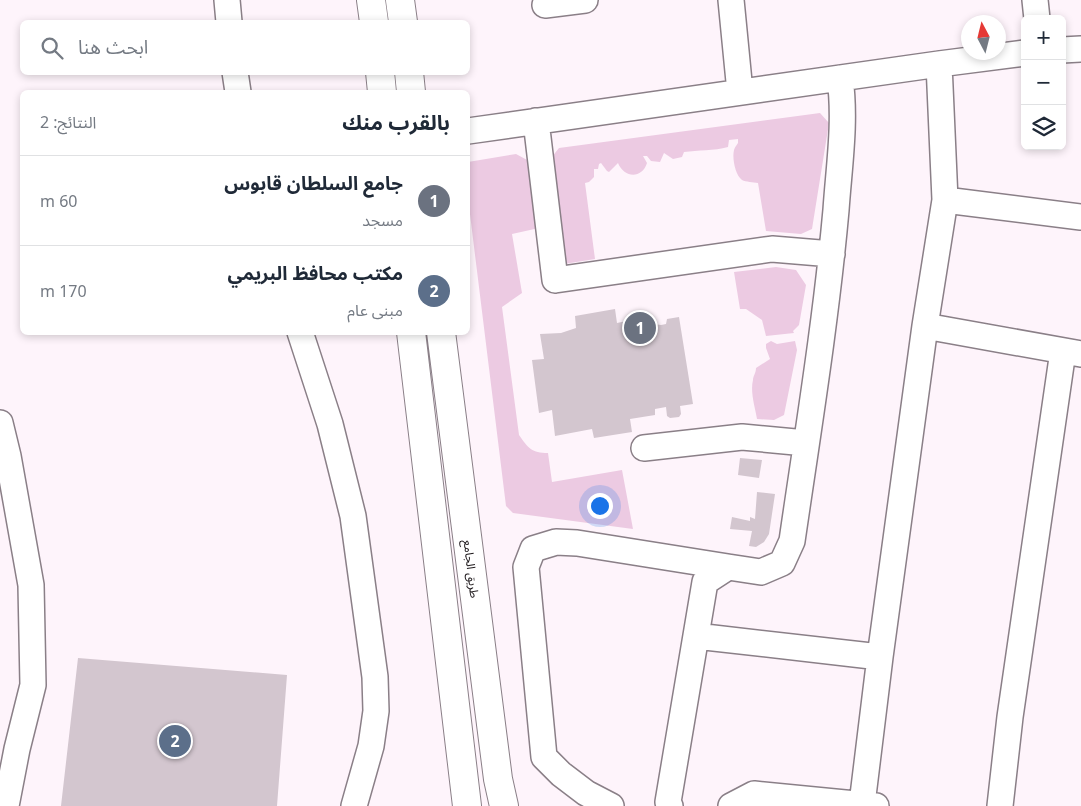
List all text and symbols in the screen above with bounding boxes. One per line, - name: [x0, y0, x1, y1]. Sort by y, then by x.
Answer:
- north arrow: [961, 15, 1006, 60]
- map controls: [1021, 15, 1066, 150]
- button: +: [1021, 15, 1066, 60]
- search box: [20, 20, 470, 75]
- icon: search: [38, 34, 66, 62]
- text: ابحث هنا: [78, 34, 148, 60]
- button: −: [1021, 60, 1066, 105]
- button: layers: [1021, 105, 1066, 150]
- text: بالقرب منك: [342, 108, 450, 136]
- text: النتائج: 2: [40, 111, 96, 133]
- text: جامع السلطان قابوس: [224, 170, 403, 196]
- text: 60 m: [40, 190, 77, 212]
- text: 1: [429, 190, 439, 212]
- text: مسجد: [362, 209, 403, 231]
- text: مكتب محافظ البريمي: [227, 260, 403, 286]
- text: 170 m: [40, 280, 87, 302]
- text: 2: [429, 280, 439, 302]
- text: مبنى عام: [347, 299, 403, 321]
- pin: 1: [624, 309, 656, 347]
- your location: [587, 493, 613, 519]
- street label: طريق الجامع: [458, 539, 484, 599]
- pin: 2: [159, 722, 191, 760]

